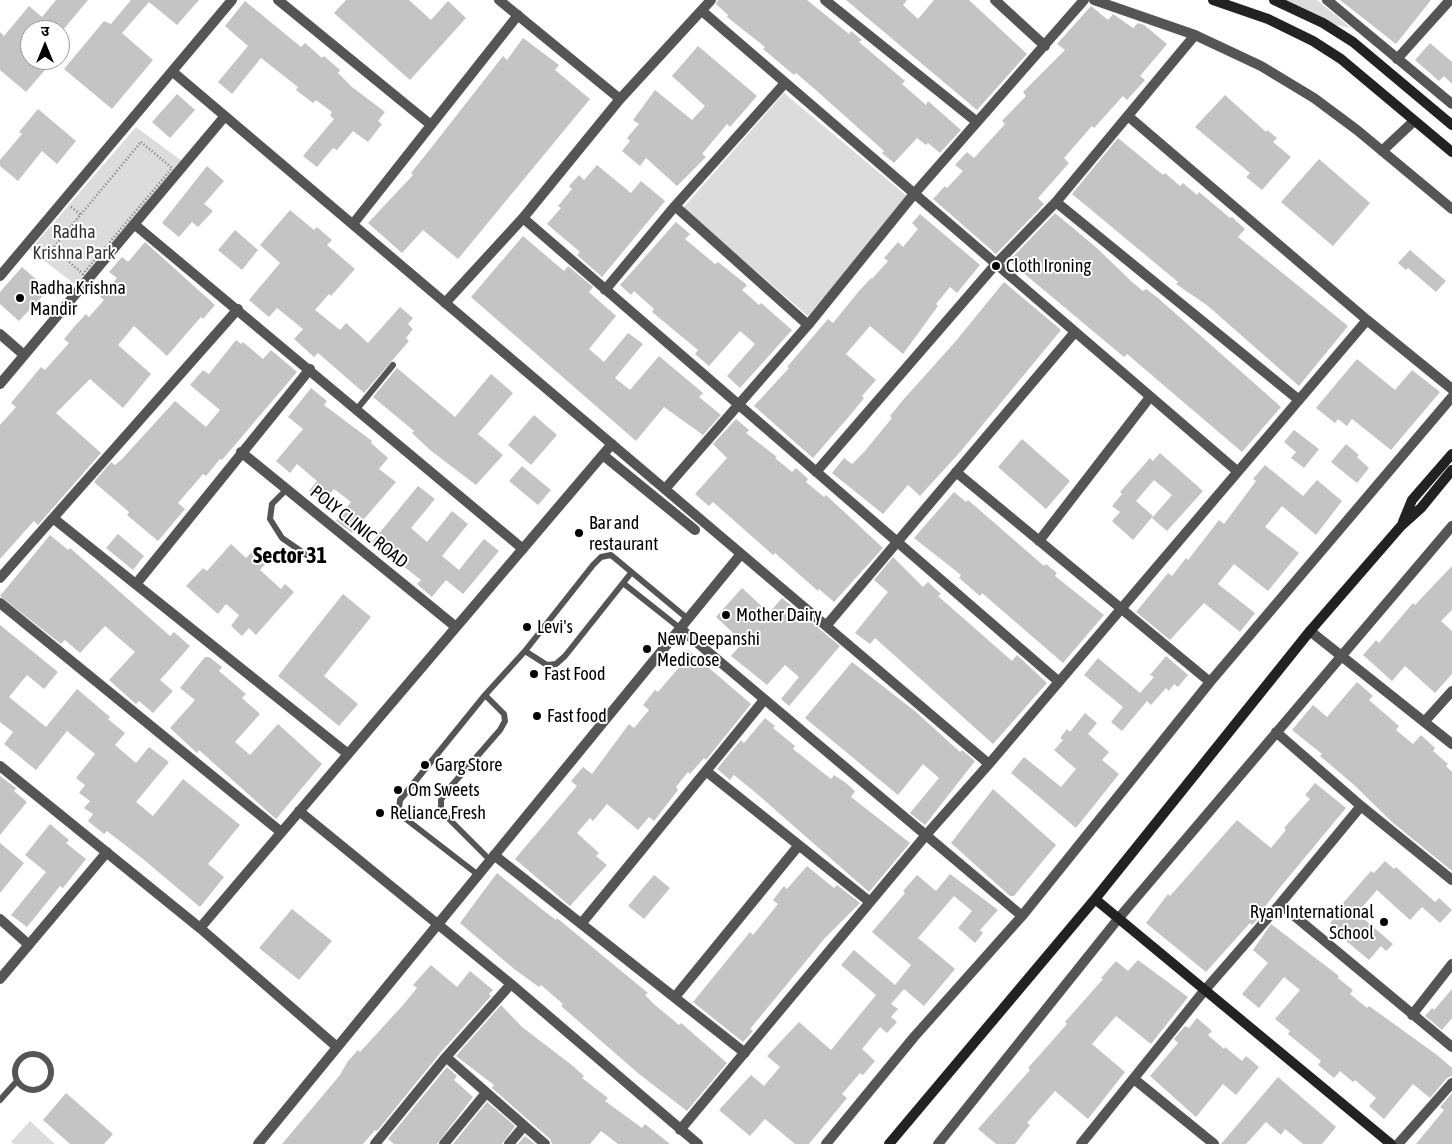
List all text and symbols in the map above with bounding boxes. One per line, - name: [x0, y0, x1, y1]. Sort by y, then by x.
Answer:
- north arrow: [20, 20, 70, 70]
- text: उ: [41, 23, 49, 39]
- park label: Radha Krishna Park: [33, 221, 115, 264]
- place label: Cloth Ironing: [1006, 255, 1091, 277]
- marker: Cloth Ironing: [990, 260, 1002, 272]
- place label: Radha Krishna Mandir: [30, 277, 126, 320]
- marker: Radha Krishna Mandir: [14, 292, 26, 304]
- street label: POLY CLINIC ROAD: [306, 481, 412, 573]
- place label: Bar and restaurant: [589, 512, 658, 554]
- marker: Bar and restaurant: [573, 527, 585, 539]
- district label: Sector 31: [253, 543, 327, 569]
- place label: Mother Dairy: [736, 604, 822, 626]
- marker: Mother Dairy: [720, 609, 732, 621]
- place label: Levi's: [537, 616, 573, 638]
- marker: Levi's: [521, 621, 533, 633]
- place label: New Deepanshi Medicose: [657, 628, 760, 670]
- marker: New Deepanshi Medicose: [641, 643, 653, 655]
- place label: Fast Food: [544, 663, 606, 685]
- marker: Fast Food: [528, 668, 540, 680]
- place label: Fast food: [547, 705, 607, 727]
- marker: Fast food: [531, 710, 543, 722]
- place label: Garg Store: [435, 754, 502, 776]
- marker: Garg Store: [419, 759, 431, 771]
- place label: Om Sweets: [408, 779, 480, 801]
- marker: Om Sweets: [392, 784, 404, 796]
- place label: Reliance Fresh: [390, 802, 486, 824]
- marker: Reliance Fresh: [374, 807, 386, 819]
- place label: Ryan International School: [1250, 901, 1374, 944]
- marker: Ryan International School: [1378, 916, 1390, 928]

